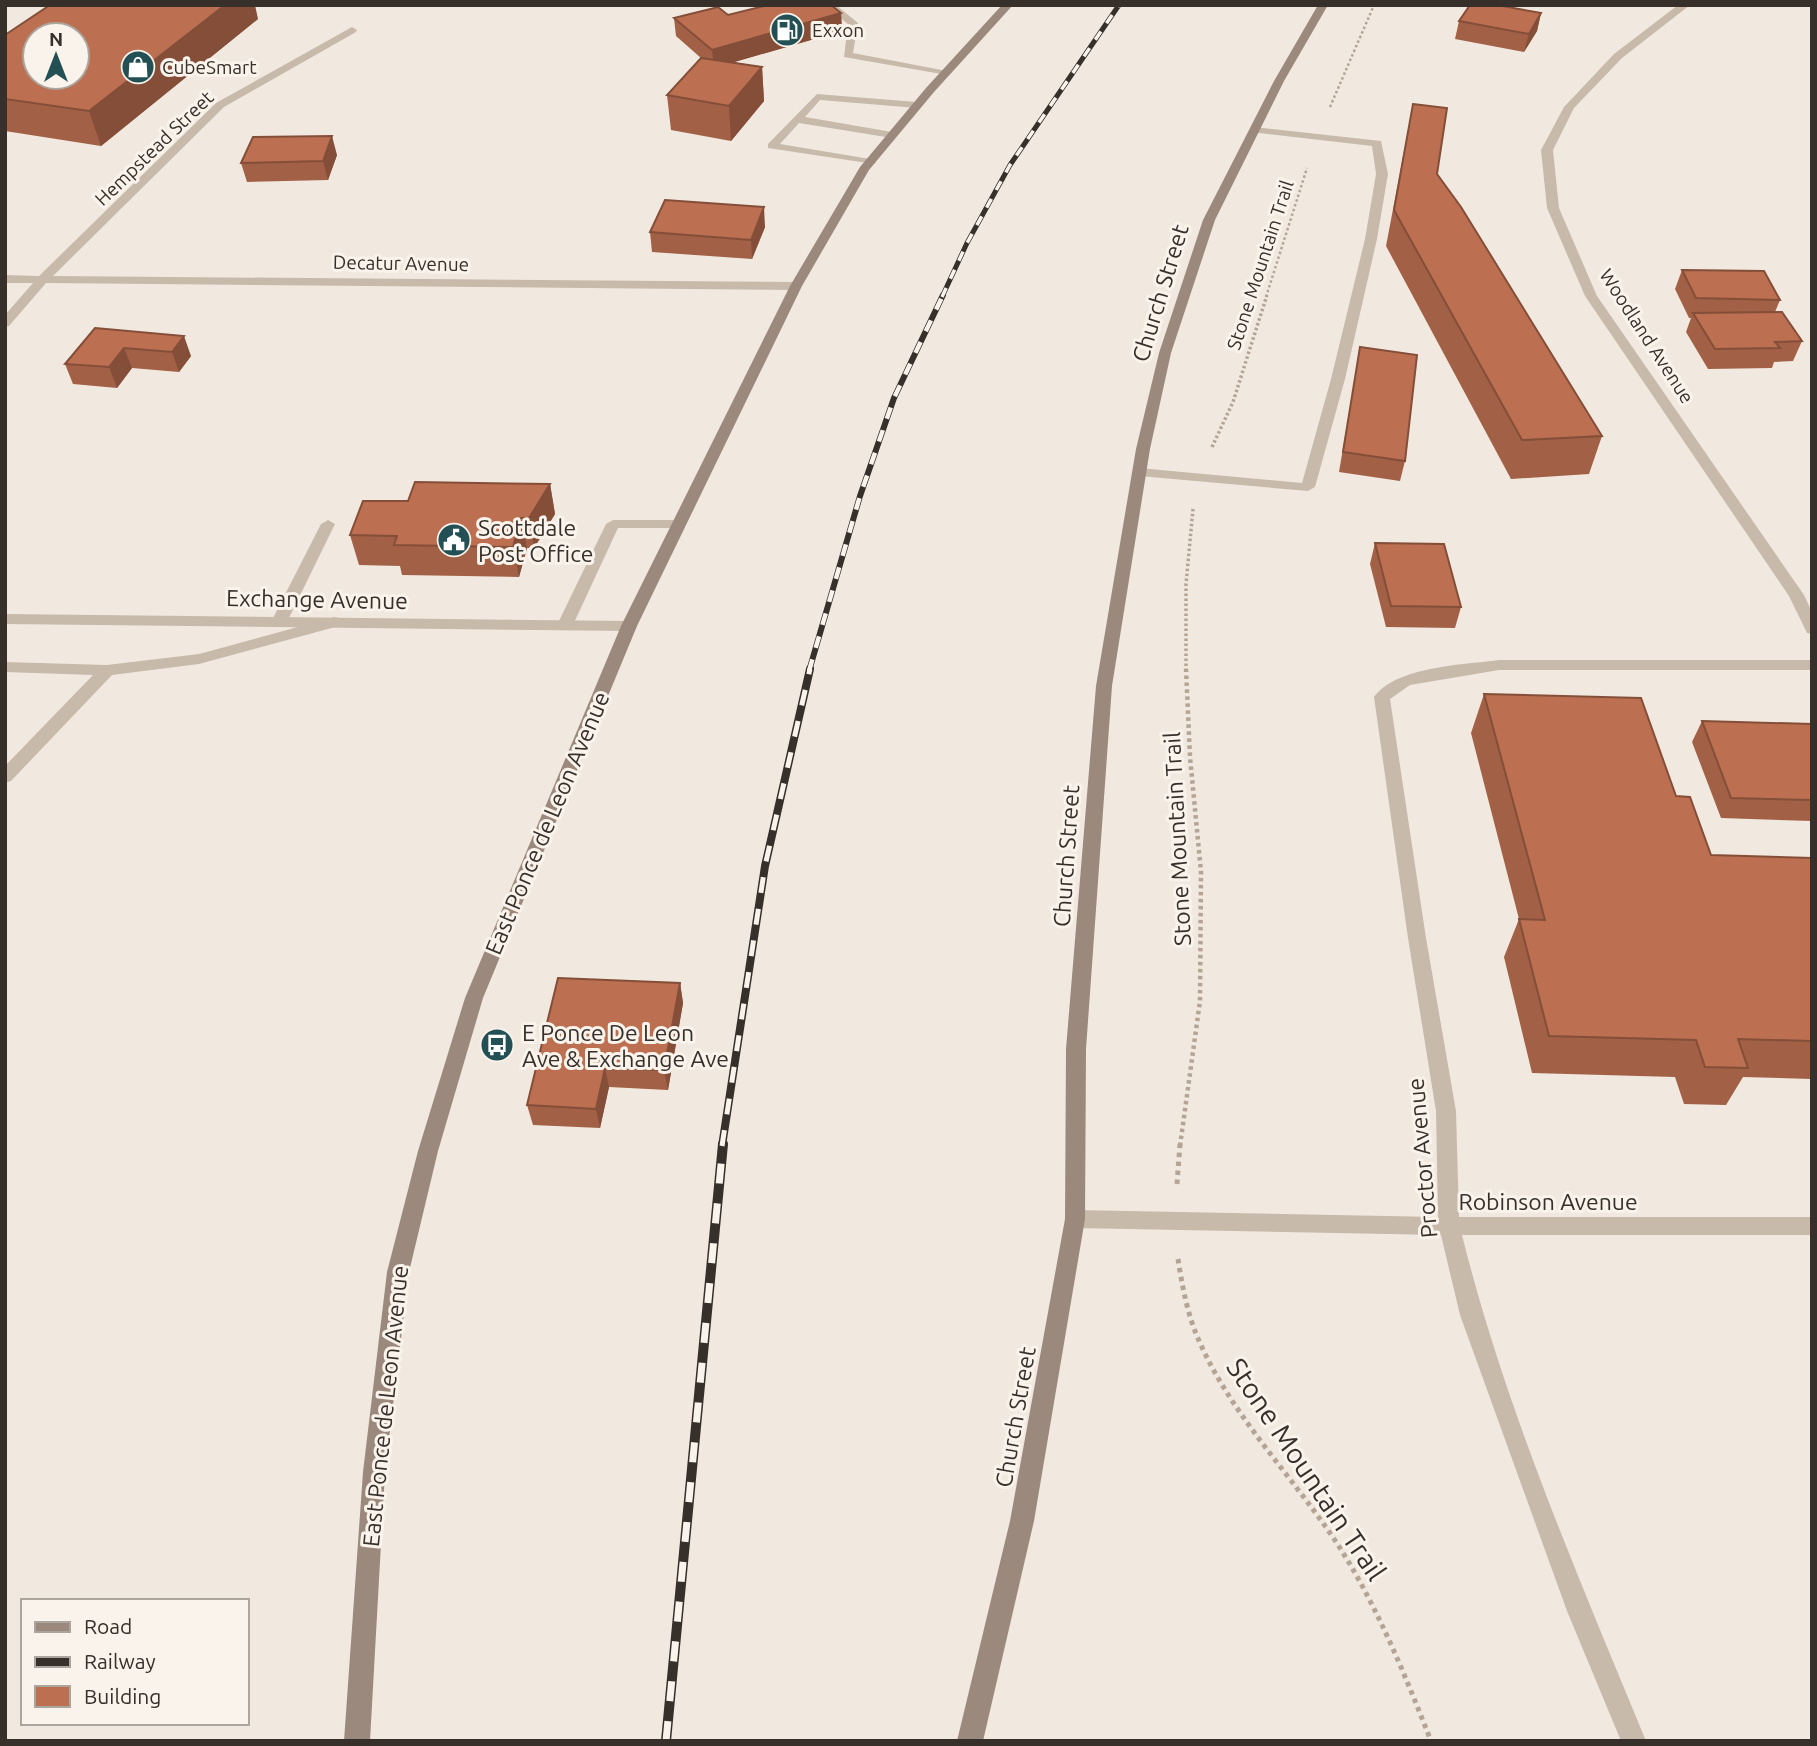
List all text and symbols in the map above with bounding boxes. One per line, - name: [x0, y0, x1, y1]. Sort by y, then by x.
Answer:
- fuel station icon: Exxon: [768, 11, 806, 49]
- place label: Exxon: [812, 19, 864, 41]
- north arrow: [21, 21, 91, 91]
- text: N: [49, 28, 63, 50]
- shop icon: CubeSmart: [119, 48, 157, 86]
- place label: CubeSmart: [162, 56, 257, 78]
- street label: Hempstead Street: [90, 86, 218, 210]
- street label: Stone Mountain Trail: [1222, 177, 1298, 353]
- street label: Church Street: [1127, 221, 1193, 365]
- street label: Decatur Avenue: [333, 251, 469, 275]
- street label: Woodland Avenue: [1595, 265, 1699, 407]
- place label: Scottdale Post Office: [478, 515, 594, 566]
- public building icon: Scottdale Post Office: [435, 521, 473, 559]
- street label: Exchange Avenue: [226, 585, 408, 613]
- street label: East Ponce de Leon Avenue: [480, 688, 614, 958]
- street label: Stone Mountain Trail: [1159, 731, 1195, 947]
- street label: Church Street: [1049, 784, 1083, 928]
- place label: E Ponce De Leon Ave & Exchange Ave: [522, 1020, 729, 1071]
- bus stop icon: E Ponce De Leon Ave & Exchange Ave: [478, 1026, 516, 1064]
- street label: Proctor Avenue: [1403, 1077, 1441, 1239]
- street label: Robinson Avenue: [1458, 1189, 1638, 1214]
- street label: East Ponce de Leon Avenue: [358, 1264, 412, 1548]
- street label: Church Street: [990, 1345, 1040, 1489]
- street label: Stone Mountain Trail: [1221, 1352, 1393, 1586]
- legend: [21, 1599, 248, 1725]
- text: Road: [84, 1614, 132, 1638]
- text: Railway: [84, 1649, 156, 1673]
- text: Building: [84, 1684, 161, 1708]

